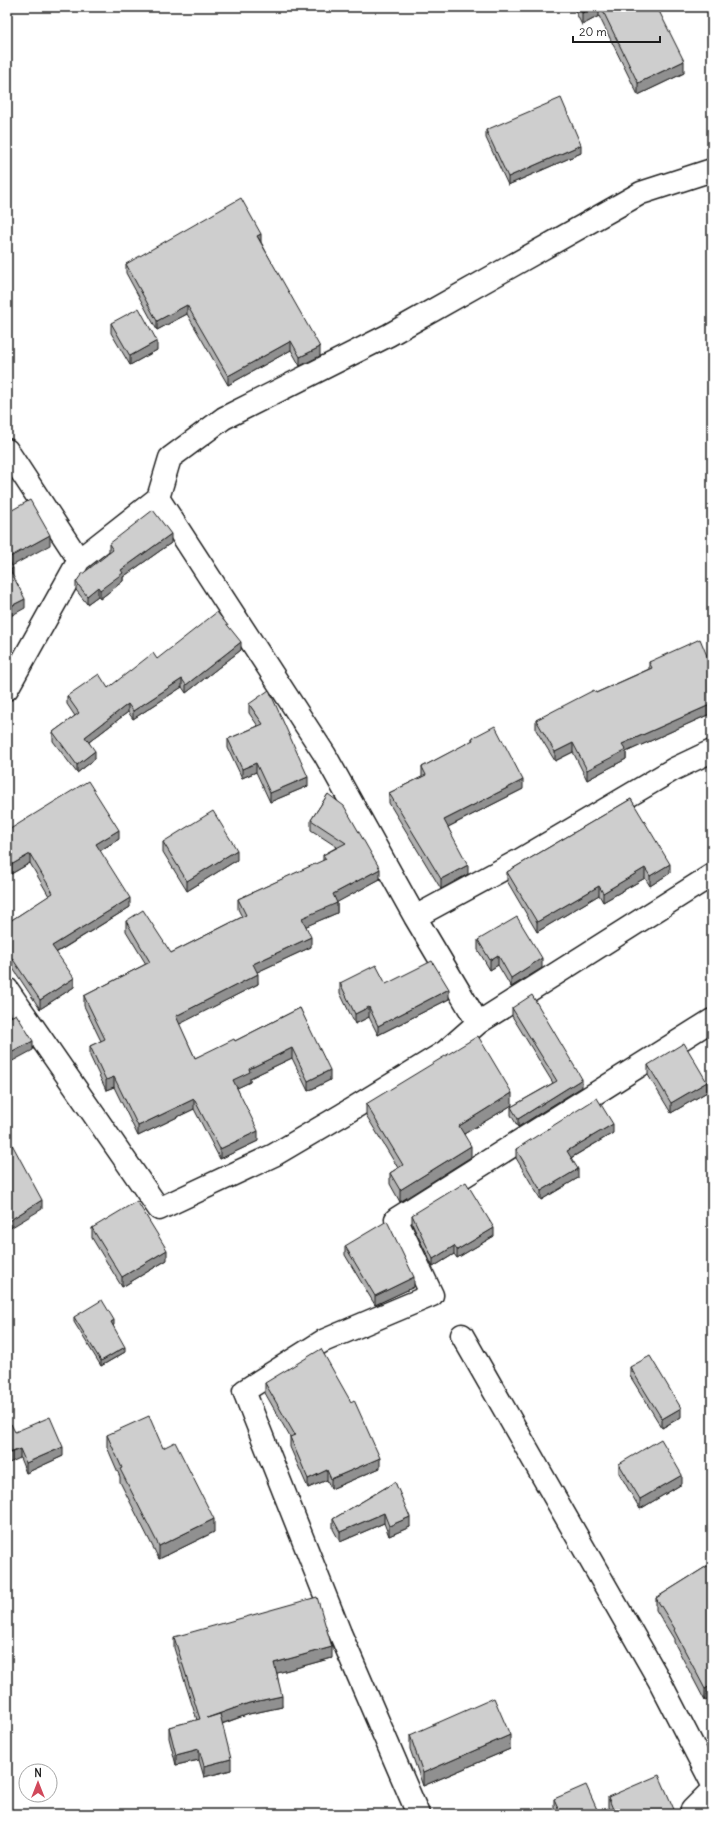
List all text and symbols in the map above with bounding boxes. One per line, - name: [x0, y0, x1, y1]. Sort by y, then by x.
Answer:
- scale bar: [573, 18, 660, 44]
- text: 20 m: [579, 24, 607, 39]
- north arrow: [18, 1763, 58, 1803]
- text: N: [34, 1766, 42, 1780]

